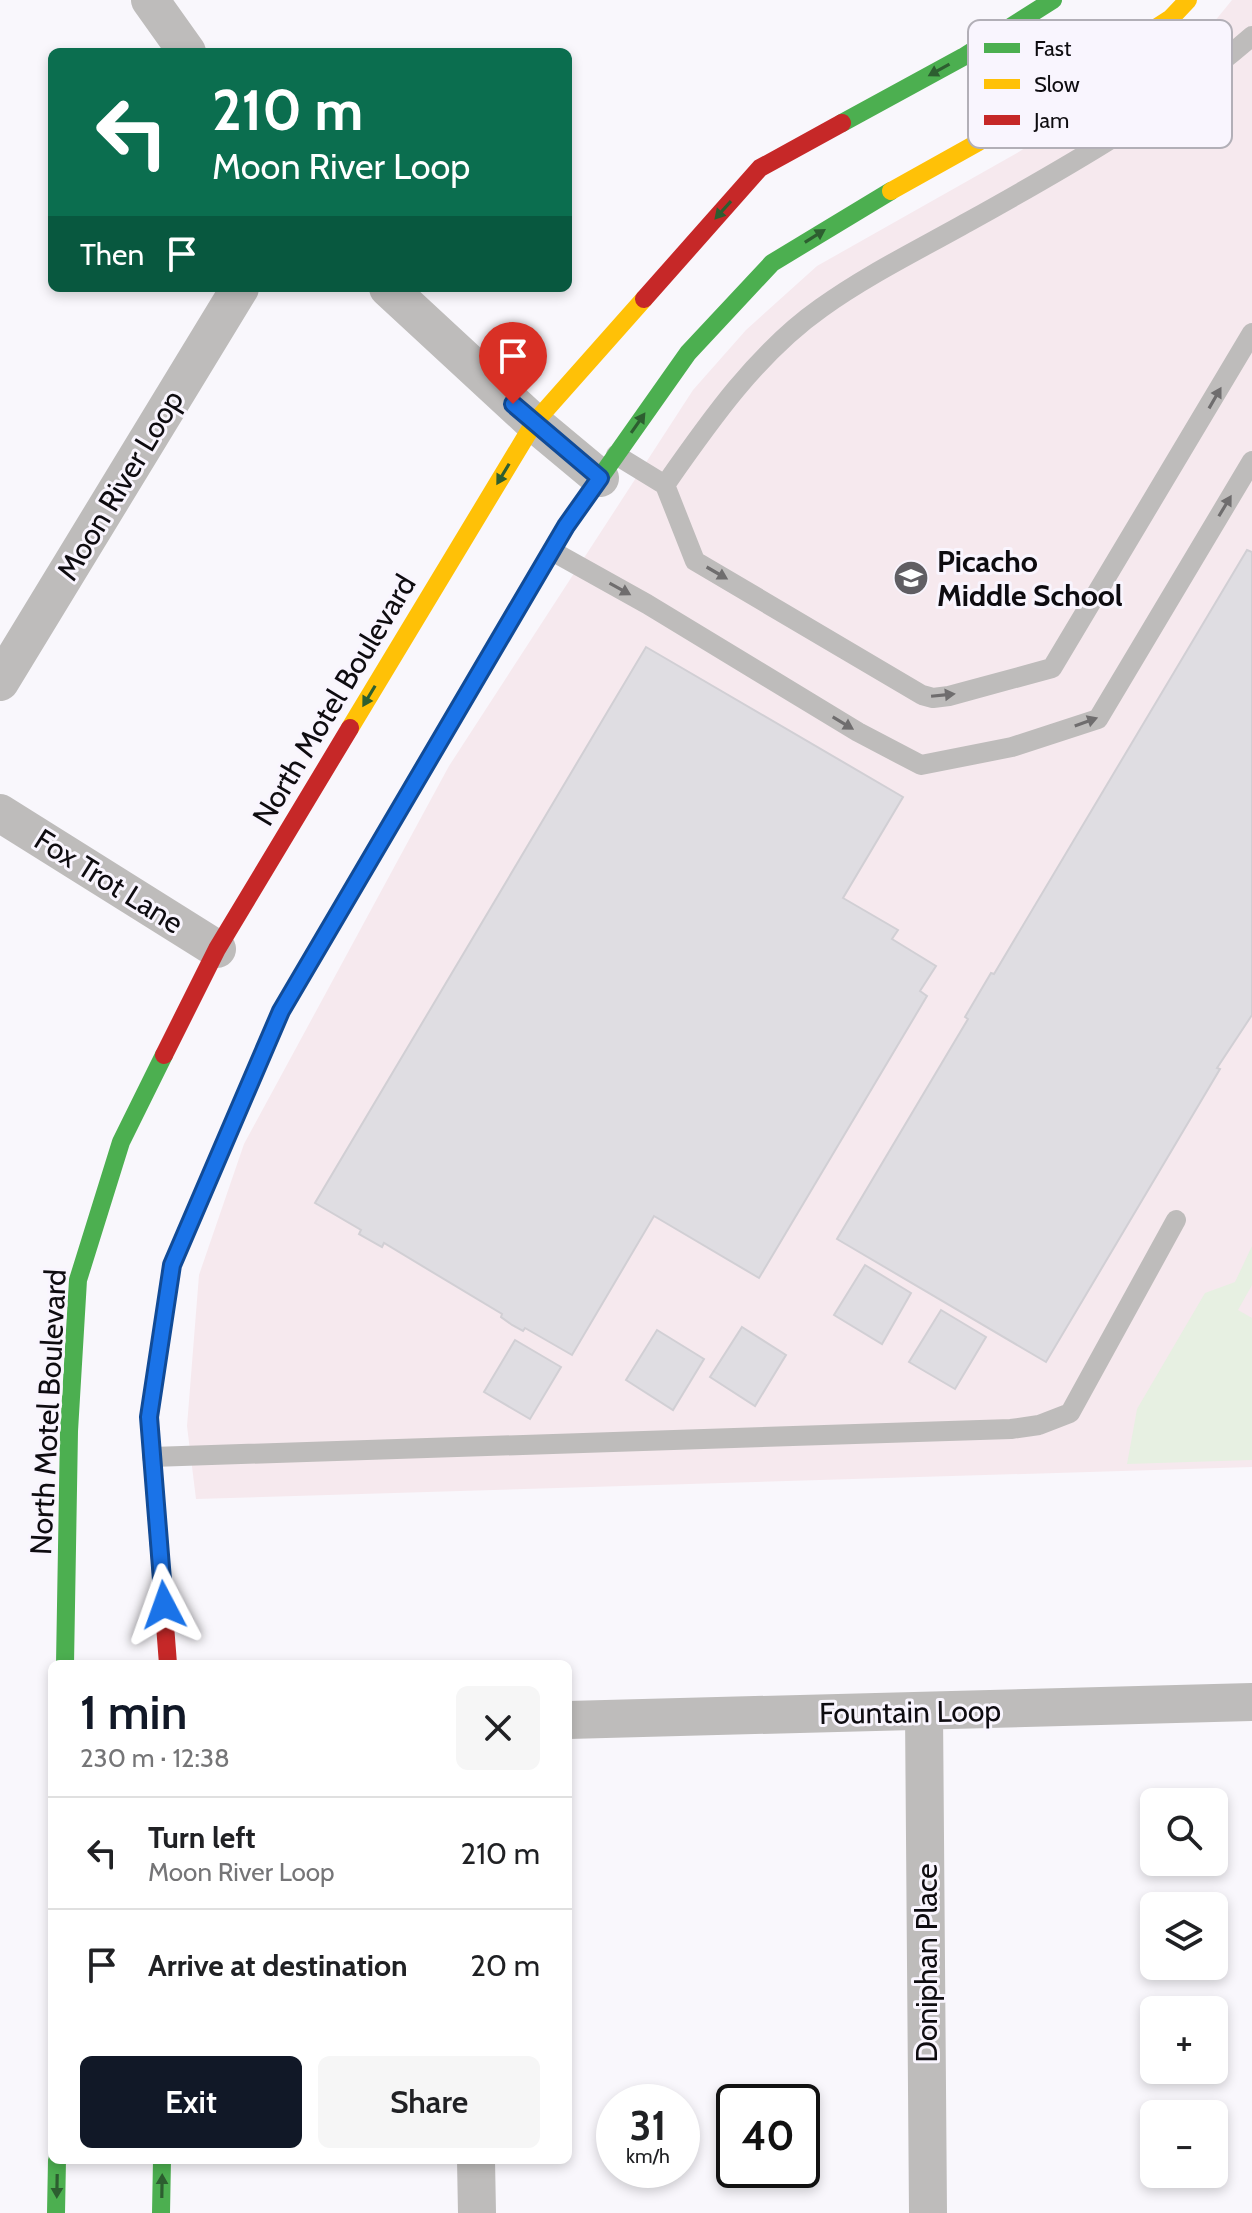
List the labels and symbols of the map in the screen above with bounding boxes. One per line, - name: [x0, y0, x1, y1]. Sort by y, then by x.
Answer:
- legend: [968, 20, 1232, 148]
- text: Fast: [1034, 35, 1072, 62]
- one-way arrow: [928, 63, 950, 77]
- text: Slow: [1034, 71, 1080, 98]
- text: Jam: [1033, 107, 1069, 134]
- one-way arrow: [714, 200, 732, 219]
- one-way arrow: [804, 229, 826, 243]
- pin: [479, 322, 547, 404]
- street label: Moon River Loop: [49, 383, 191, 587]
- one-way arrow: [1207, 387, 1221, 409]
- one-way arrow: [630, 413, 645, 434]
- one-way arrow: [496, 463, 510, 485]
- one-way arrow: [1217, 495, 1231, 517]
- place label: Picacho Middle School: [937, 543, 1123, 614]
- school or university icon: Picacho Middle School: [892, 559, 930, 597]
- one-way arrow: [706, 566, 728, 580]
- street label: North Motel Boulevard: [244, 568, 424, 832]
- one-way arrow: [609, 582, 631, 596]
- one-way arrow: [362, 685, 376, 707]
- one-way arrow: [931, 689, 956, 702]
- one-way arrow: [832, 716, 854, 730]
- one-way arrow: [1074, 716, 1098, 728]
- street label: Fox Trot Lane: [28, 821, 190, 941]
- street label: North Motel Boulevard: [22, 1268, 74, 1556]
- position arrow: [122, 1563, 206, 1647]
- street label: Fountain Loop: [819, 1692, 1001, 1732]
- street label: Doniphan Place: [908, 1863, 945, 2063]
- speed limit sign: 40: [716, 2084, 820, 2188]
- one-way arrow: [156, 2173, 168, 2199]
- one-way arrow: [51, 2174, 63, 2200]

